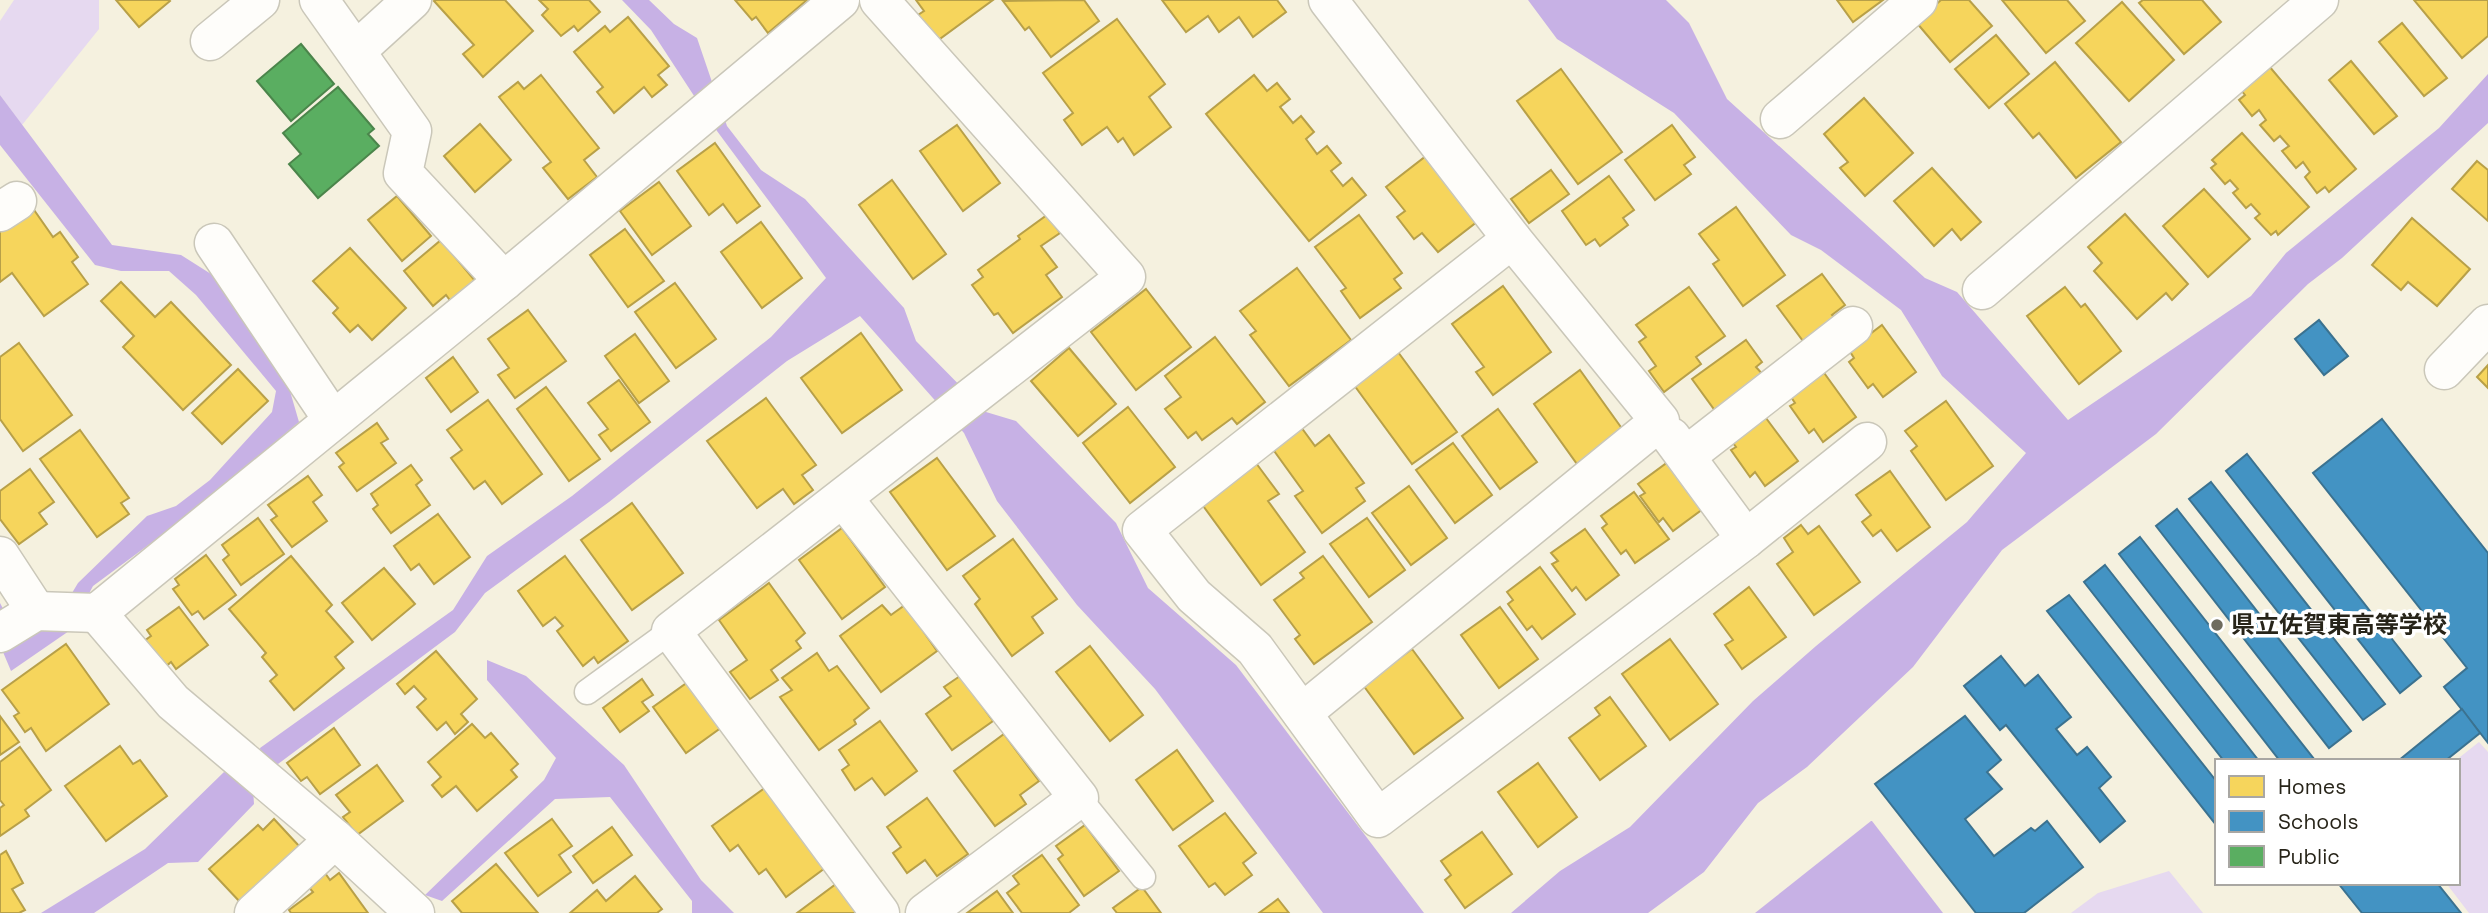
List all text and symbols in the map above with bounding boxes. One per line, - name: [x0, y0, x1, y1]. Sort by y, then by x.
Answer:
- place label: 県立佐賀東高等学校: [2231, 609, 2447, 640]
- marker: 県立佐賀東高等学校: [2209, 617, 2225, 633]
- legend: [2215, 759, 2460, 885]
- text: Homes: [2278, 773, 2346, 800]
- text: Schools: [2278, 808, 2358, 835]
- text: Public: [2278, 843, 2340, 870]

